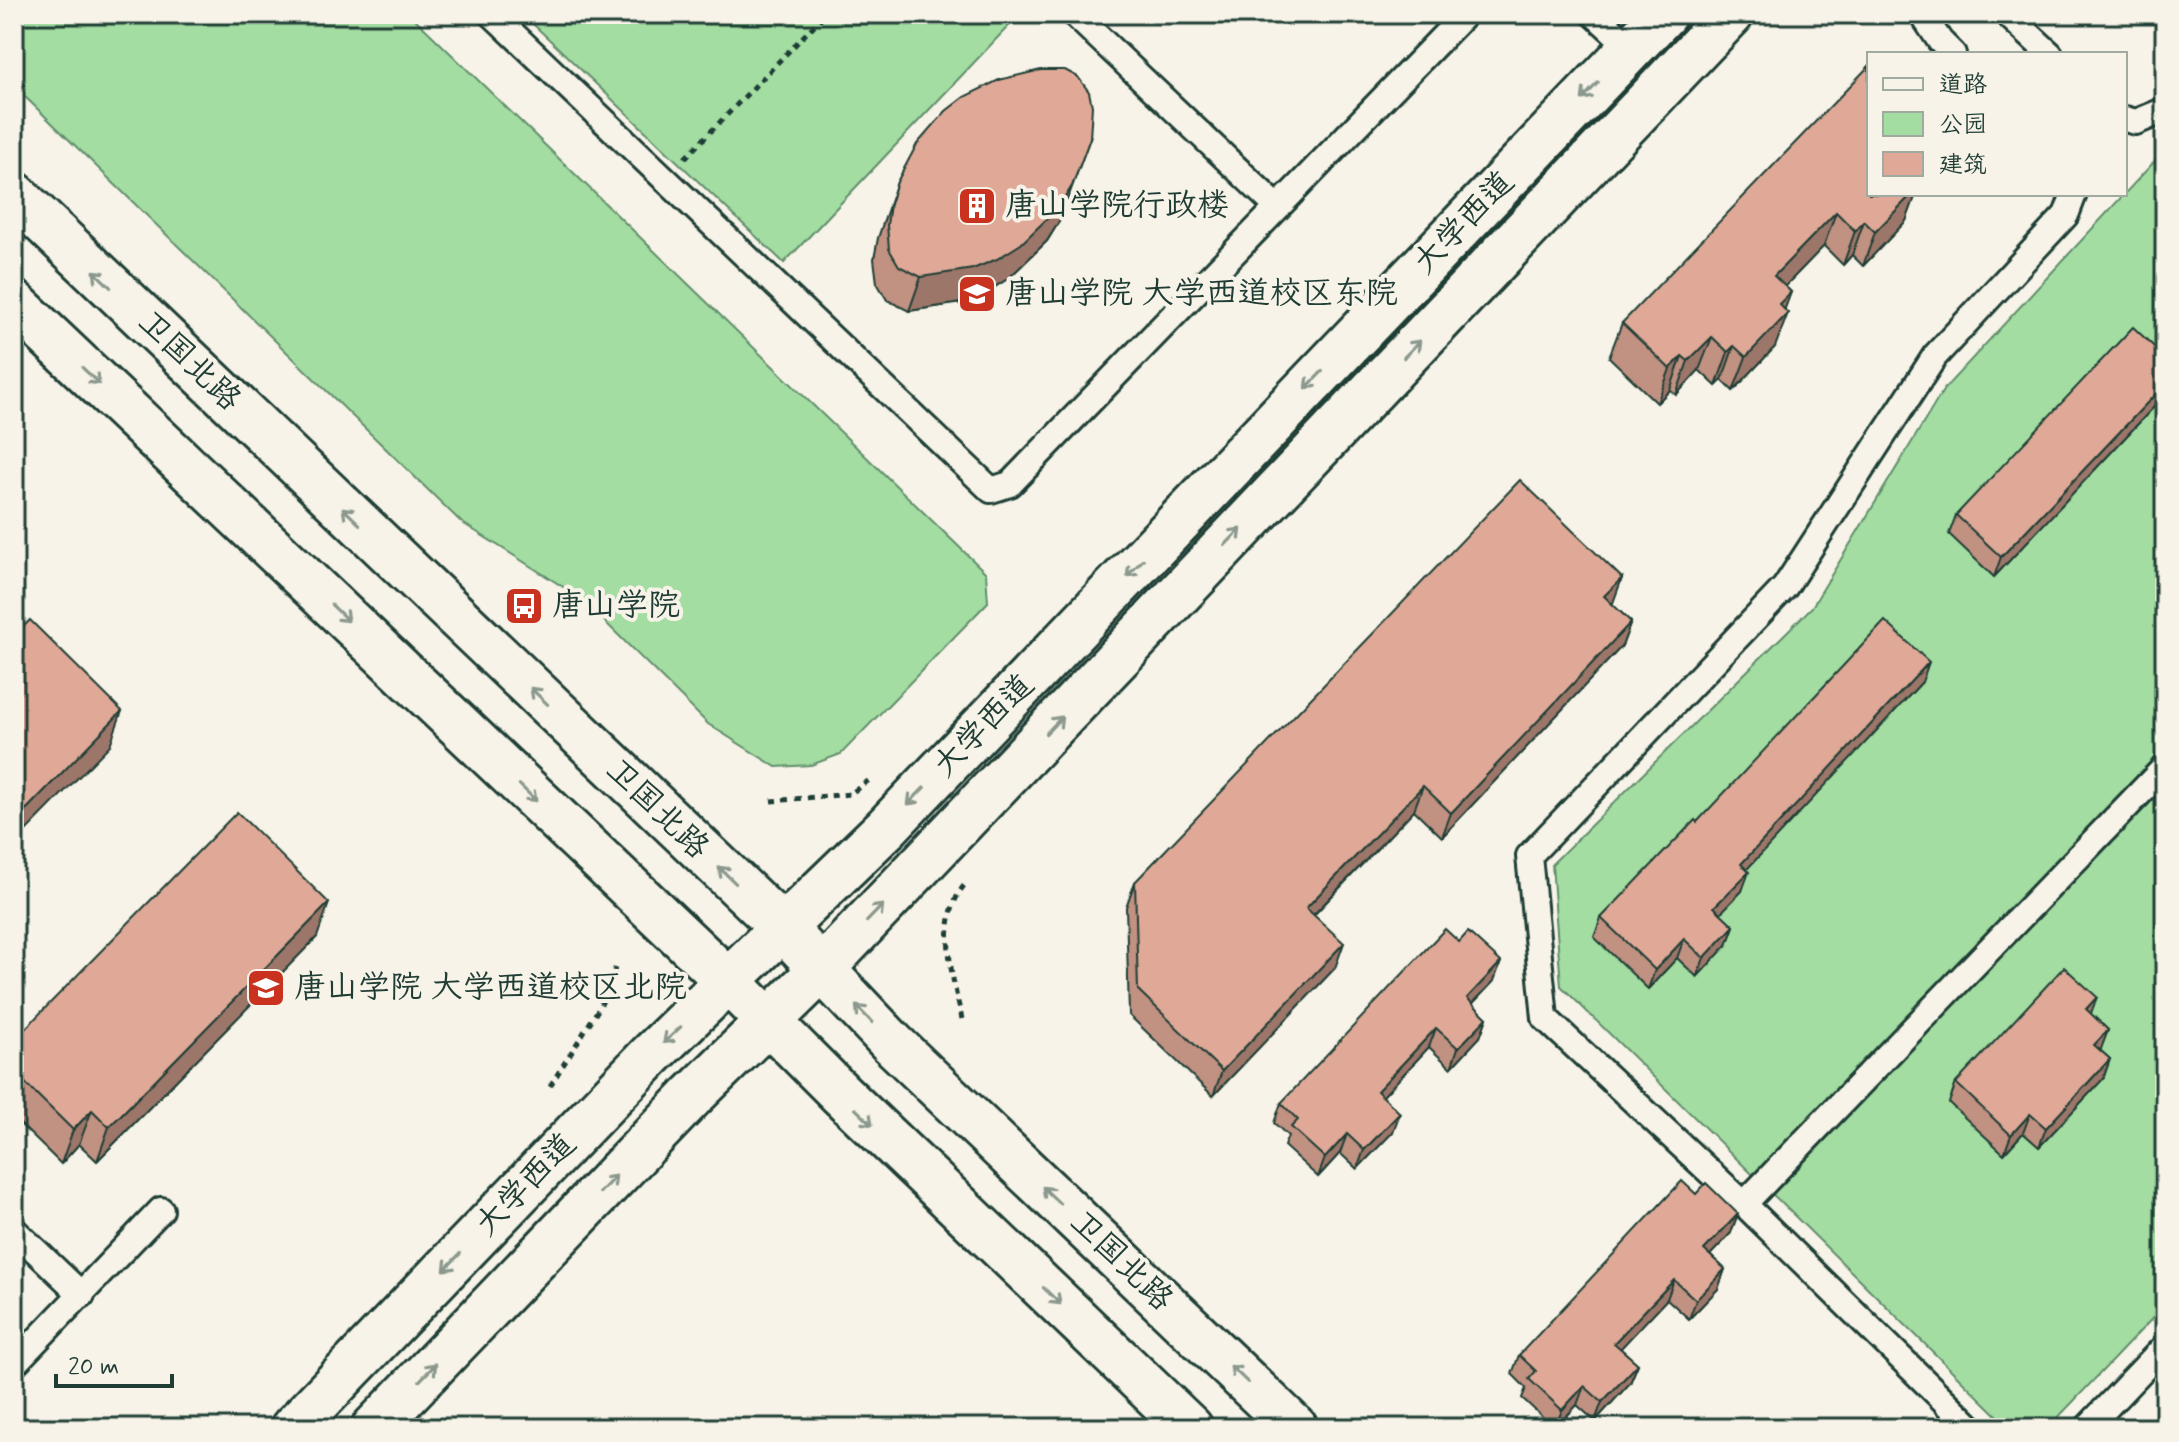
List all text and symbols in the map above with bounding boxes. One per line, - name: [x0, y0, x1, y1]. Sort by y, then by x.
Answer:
- legend: [1867, 52, 2127, 196]
- text: 道路: [1939, 70, 1987, 101]
- one-way arrow: [1581, 81, 1600, 101]
- text: 公园: [1939, 110, 1987, 141]
- text: 建筑: [1939, 150, 1987, 181]
- street label: 大学西道: [1404, 162, 1524, 284]
- building icon: 唐山学院行政楼: [956, 185, 998, 227]
- place label: 唐山学院行政楼: [1005, 185, 1229, 227]
- one-way arrow: [93, 270, 113, 288]
- school or university icon: 唐山学院 大学西道校区东院: [956, 273, 998, 315]
- place label: 唐山学院 大学西道校区东院: [1005, 273, 1398, 315]
- street label: 卫国北路: [128, 301, 250, 421]
- one-way arrow: [1403, 339, 1421, 359]
- one-way arrow: [81, 366, 101, 385]
- one-way arrow: [1305, 370, 1324, 389]
- one-way arrow: [341, 507, 361, 526]
- one-way arrow: [1224, 527, 1243, 547]
- one-way arrow: [1125, 558, 1144, 578]
- bus stop icon: 唐山学院: [503, 585, 545, 627]
- place label: 唐山学院: [552, 585, 680, 627]
- one-way arrow: [329, 603, 349, 622]
- street label: 大学西道: [924, 665, 1044, 787]
- one-way arrow: [530, 687, 549, 706]
- one-way arrow: [1044, 716, 1063, 735]
- street label: 卫国北路: [596, 749, 718, 869]
- one-way arrow: [518, 783, 538, 802]
- one-way arrow: [907, 786, 926, 806]
- one-way arrow: [717, 866, 737, 885]
- one-way arrow: [865, 904, 883, 924]
- school or university icon: 唐山学院 大学西道校区北院: [245, 967, 287, 1009]
- place label: 唐山学院 大学西道校区北院: [294, 967, 687, 1009]
- one-way arrow: [854, 1004, 873, 1024]
- one-way arrow: [662, 1026, 682, 1045]
- one-way arrow: [854, 1107, 874, 1126]
- street label: 大学西道: [466, 1124, 586, 1246]
- one-way arrow: [598, 1174, 617, 1194]
- one-way arrow: [1041, 1185, 1061, 1204]
- street label: 卫国北路: [1060, 1201, 1182, 1321]
- one-way arrow: [443, 1252, 462, 1271]
- one-way arrow: [1042, 1287, 1062, 1306]
- scale bar: [56, 1338, 172, 1388]
- text: 20 m: [68, 1352, 119, 1383]
- one-way arrow: [418, 1362, 437, 1382]
- one-way arrow: [1229, 1365, 1249, 1384]

